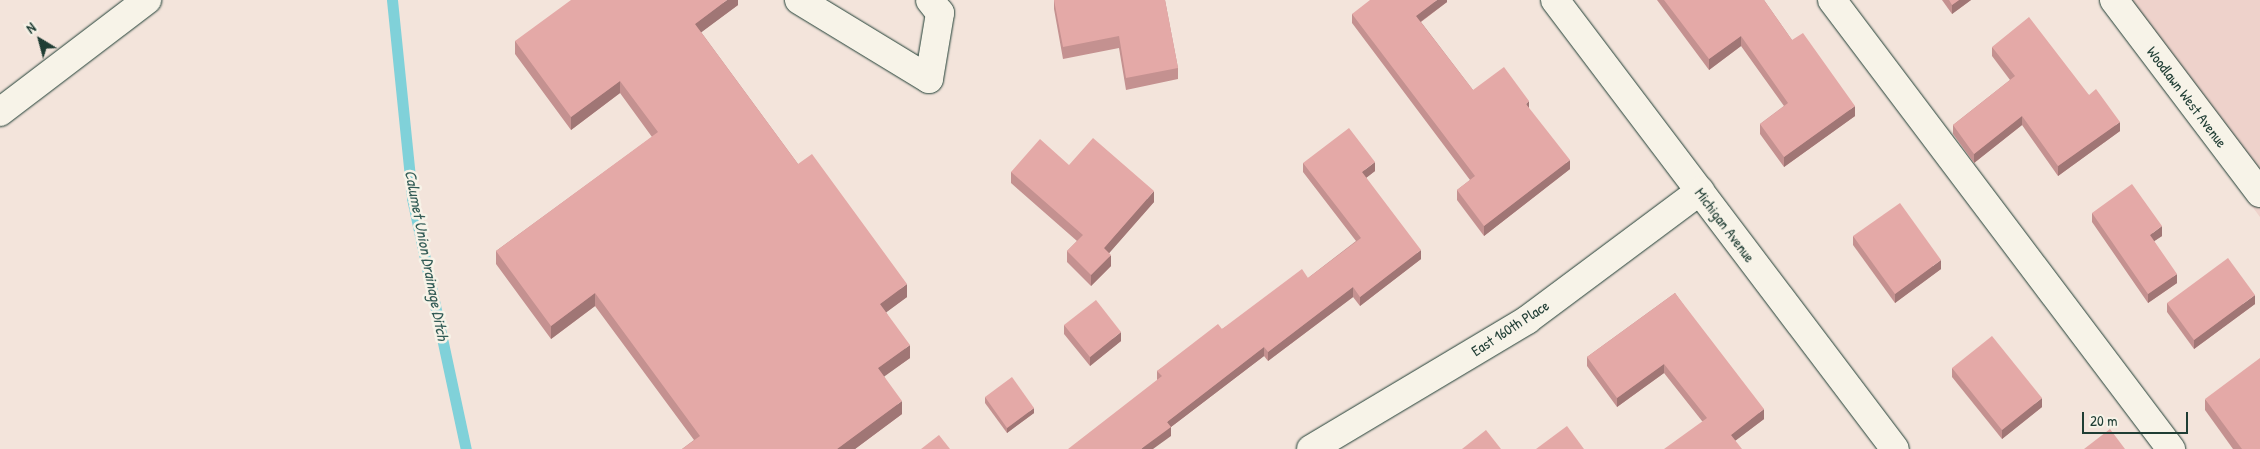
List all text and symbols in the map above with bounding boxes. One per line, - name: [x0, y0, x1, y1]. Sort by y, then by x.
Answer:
- north arrow: [15, 15, 65, 65]
- text: N: [22, 18, 39, 37]
- street label: Woodlawn West Avenue: [2143, 43, 2231, 151]
- water label: Calumet Union Drainage Ditch: [401, 168, 453, 342]
- street label: Michigan Avenue: [1691, 184, 1759, 266]
- street label: East 160th Place: [1468, 296, 1552, 360]
- scale bar: [2085, 402, 2191, 434]
- text: 20 m: [2090, 410, 2117, 431]

